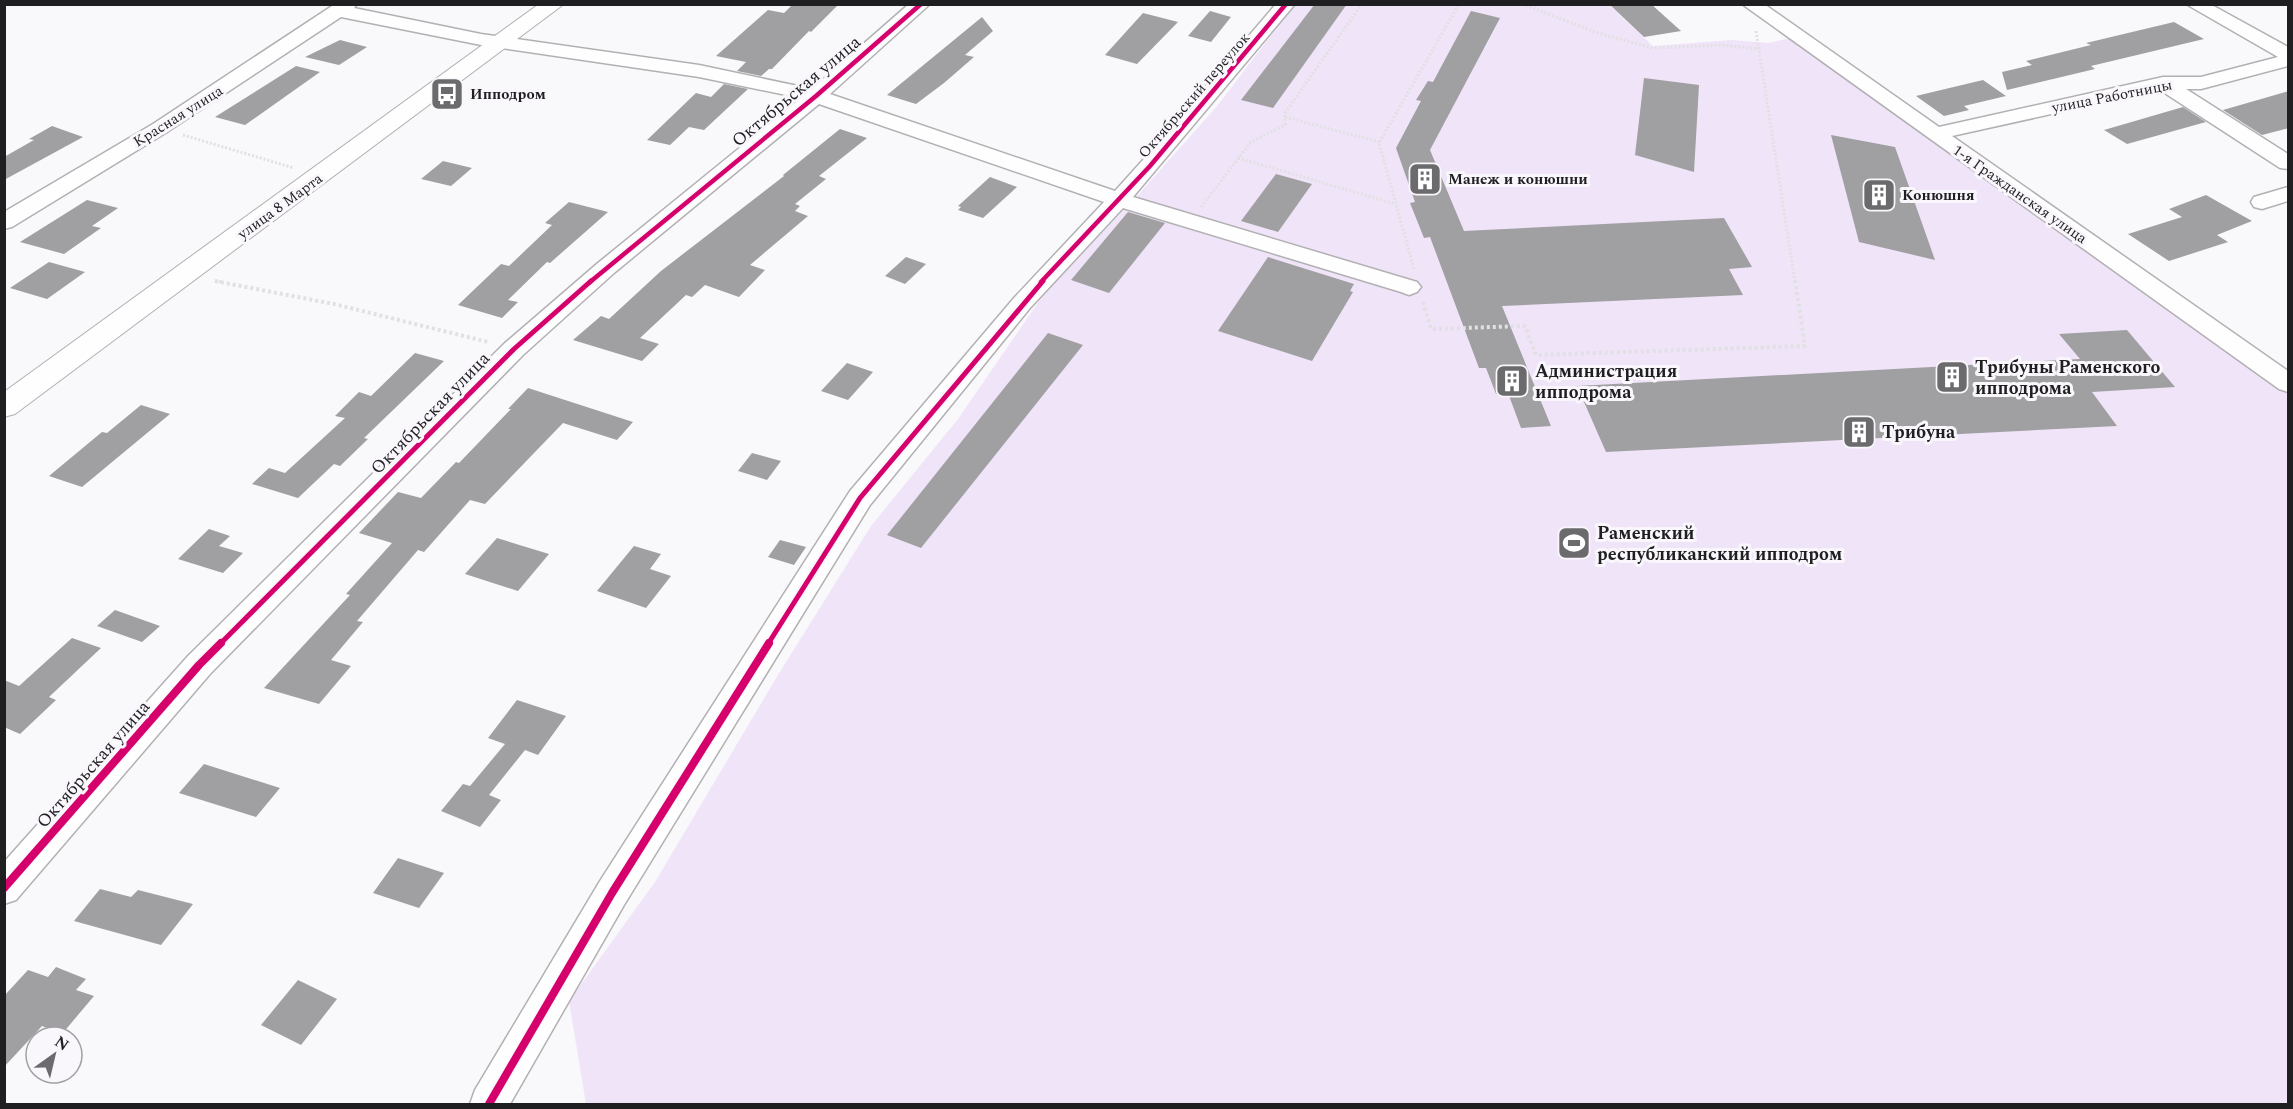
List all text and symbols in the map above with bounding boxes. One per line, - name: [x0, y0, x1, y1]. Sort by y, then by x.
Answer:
- street label: Октябрьский переулок: [1133, 27, 1256, 164]
- street label: Октябрьская улица: [726, 29, 867, 154]
- street label: улица Работницы: [2049, 74, 2174, 120]
- bus stop icon: Ипподром: [429, 76, 465, 112]
- street label: Красная улица: [129, 79, 228, 153]
- place label: Ипподром: [470, 83, 546, 106]
- street label: 1-я Гражданская улица: [1948, 139, 2092, 250]
- building icon: Манеж и конюшни: [1407, 161, 1443, 197]
- street label: улица 8 Марта: [232, 167, 328, 246]
- place label: Манеж и конюшни: [1448, 168, 1588, 191]
- building icon: Конюшня: [1861, 177, 1897, 213]
- place label: Конюшня: [1902, 184, 1975, 207]
- street label: Октябрьская улица: [364, 346, 496, 481]
- place label: Трибуны Раменского ипподрома: [1975, 354, 2161, 402]
- place label: Администрация ипподрома: [1535, 358, 1678, 406]
- building icon: Трибуны Раменского ипподрома: [1934, 359, 1970, 395]
- building icon: Администрация ипподрома: [1494, 363, 1530, 399]
- building icon: Трибуна: [1841, 414, 1877, 450]
- place label: Трибуна: [1882, 419, 1956, 446]
- place label: Раменский республиканский ипподром: [1597, 520, 1842, 568]
- sports icon: Раменский республиканский ипподром: [1556, 525, 1592, 561]
- street label: Октябрьская улица: [30, 694, 157, 834]
- north arrow: [24, 1025, 84, 1085]
- text: N: [50, 1030, 74, 1057]

